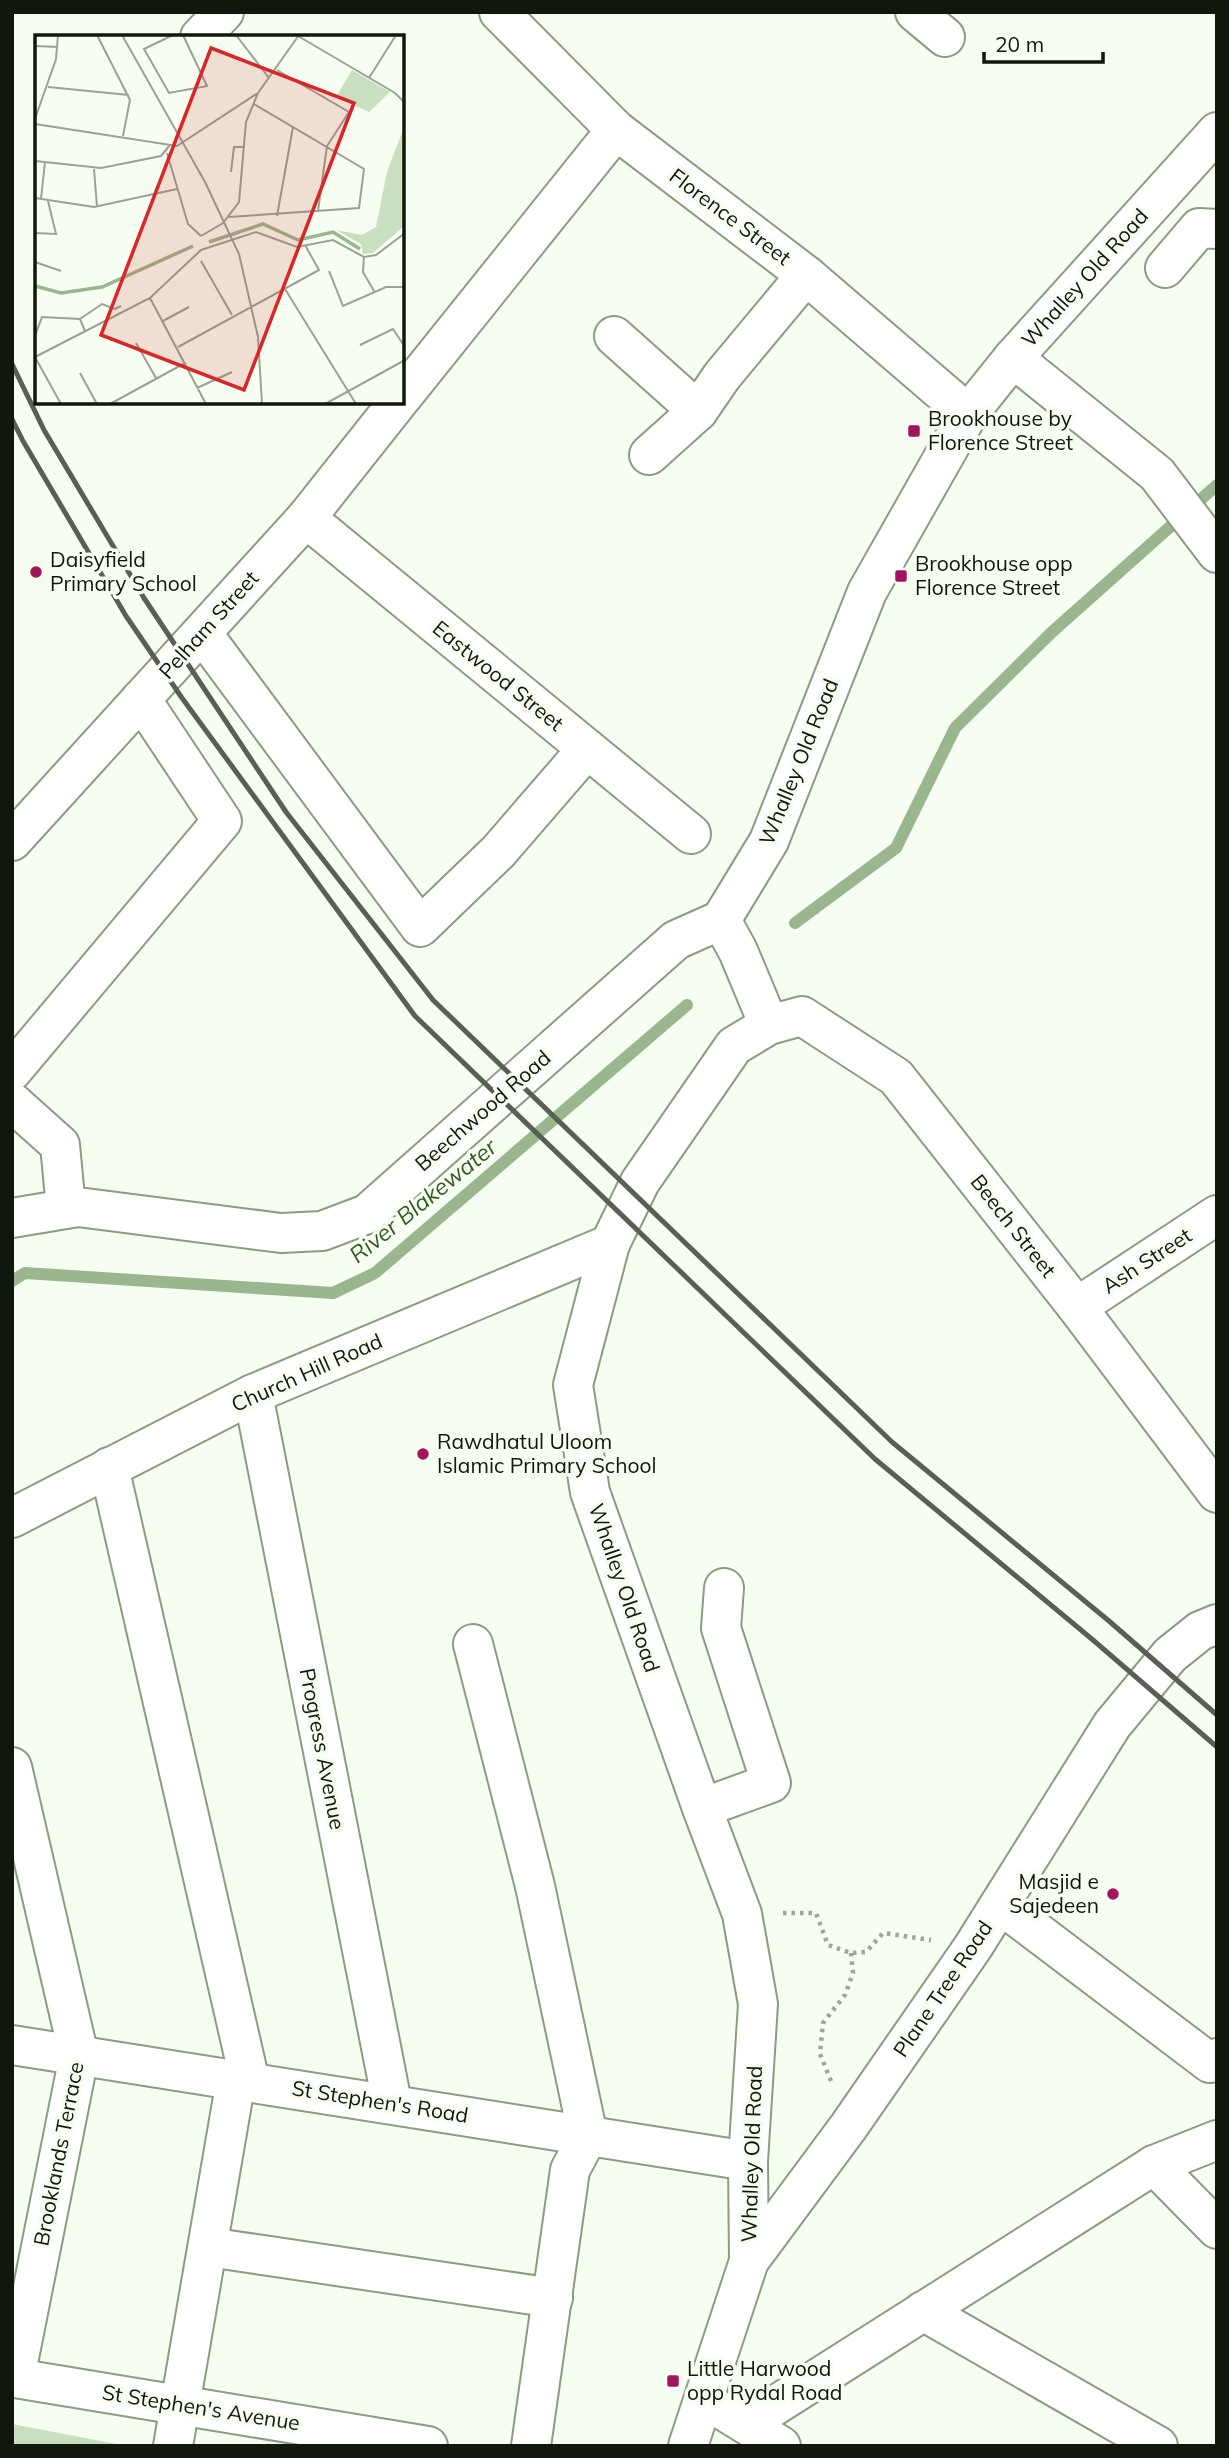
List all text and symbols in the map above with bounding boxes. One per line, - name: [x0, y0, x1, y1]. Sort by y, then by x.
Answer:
- scale bar: [984, 21, 1103, 65]
- text: 20 m: [995, 31, 1044, 57]
- inset map: [35, 35, 404, 404]
- street label: Florence Street: [665, 162, 796, 270]
- street label: Whalley Old Road: [1015, 203, 1153, 352]
- place label: Brookhouse by Florence Street: [928, 405, 1073, 455]
- marker: Brookhouse by Florence Street: [906, 423, 922, 439]
- place label: Daisyfield Primary School: [50, 546, 197, 596]
- place label: Brookhouse opp Florence Street: [915, 550, 1073, 600]
- marker: Daisyfield Primary School: [28, 564, 44, 580]
- street label: Pelham Street: [153, 565, 264, 684]
- marker: Brookhouse opp Florence Street: [893, 568, 909, 584]
- street label: Eastwood Street: [428, 615, 569, 736]
- street label: Whalley Old Road: [753, 675, 843, 849]
- street label: Beechwood Road: [409, 1044, 556, 1176]
- water label: River Blakewater: [343, 1131, 504, 1269]
- street label: Beech Street: [966, 1169, 1062, 1282]
- street label: Ash Street: [1097, 1222, 1196, 1299]
- street label: Church Hill Road: [227, 1327, 386, 1417]
- place label: Rawdhatul Uloom Islamic Primary School: [437, 1428, 657, 1478]
- marker: Rawdhatul Uloom Islamic Primary School: [415, 1446, 431, 1462]
- street label: Whalley Old Road: [584, 1500, 666, 1676]
- street label: Progress Avenue: [295, 1666, 351, 1832]
- place label: Masjid e Sajedeen: [1009, 1868, 1099, 1918]
- marker: Masjid e Sajedeen: [1105, 1886, 1121, 1902]
- street label: Plane Tree Road: [887, 1915, 997, 2062]
- street label: Brooklands Terrace: [27, 2060, 89, 2248]
- street label: Whalley Old Road: [735, 2065, 767, 2243]
- street label: St Stephen's Road: [290, 2074, 470, 2128]
- place label: Little Harwood opp Rydal Road: [687, 2355, 842, 2405]
- marker: Little Harwood opp Rydal Road: [665, 2373, 681, 2389]
- street label: St Stephen's Avenue: [100, 2379, 302, 2435]

